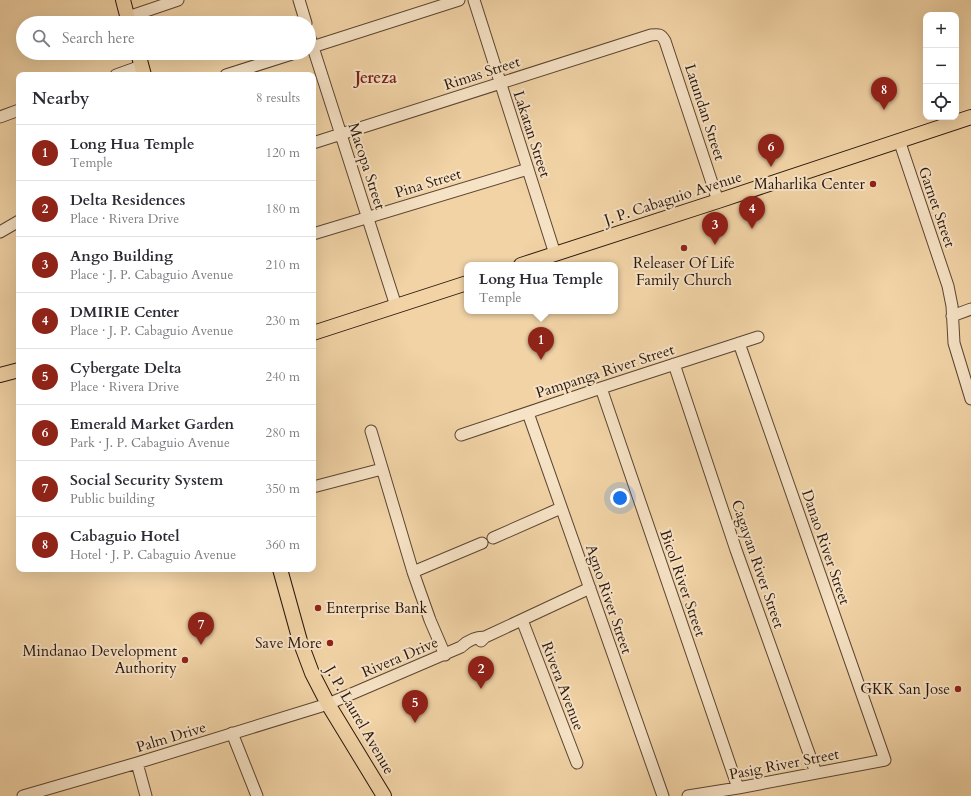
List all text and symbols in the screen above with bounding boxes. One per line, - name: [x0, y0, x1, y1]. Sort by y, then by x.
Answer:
- map controls: [923, 12, 959, 120]
- button: +: [923, 12, 959, 48]
- search box: [16, 16, 316, 60]
- icon: search: [30, 27, 52, 49]
- text: Search here: [62, 28, 135, 48]
- button: −: [923, 48, 959, 84]
- street label: Rimas Street: [441, 51, 523, 95]
- street label: Latundan Street: [680, 61, 730, 163]
- district label: Jereza: [353, 67, 397, 89]
- pin: 8: [871, 77, 897, 110]
- button: locate: [923, 84, 959, 120]
- text: Nearby: [32, 87, 89, 110]
- street label: Lakatan Street: [509, 88, 555, 180]
- text: 8 results: [256, 89, 300, 107]
- street label: Macopa Street: [344, 120, 391, 212]
- text: Long Hua Temple: [70, 134, 194, 154]
- pin: 6: [758, 134, 784, 167]
- text: 1: [42, 144, 48, 162]
- text: 120 m: [266, 144, 300, 162]
- text: Temple: [70, 154, 113, 172]
- street label: Pina Street: [392, 163, 464, 203]
- street label: Garnet Street: [914, 164, 960, 250]
- street label: J. P. Cabaguio Avenue: [600, 166, 745, 230]
- place label: Maharlika Center: [754, 174, 866, 194]
- marker: Maharlika Center: [868, 179, 878, 189]
- text: Delta Residences: [70, 190, 185, 210]
- pin: 4: [739, 196, 765, 229]
- text: 2: [42, 200, 48, 218]
- text: 180 m: [266, 200, 300, 218]
- text: Place · Rivera Drive: [70, 210, 179, 228]
- pin: 3: [702, 212, 728, 245]
- marker: Releaser Of Life Family Church: [679, 243, 689, 253]
- text: Ango Building: [70, 246, 173, 266]
- place label: Releaser Of Life Family Church: [633, 253, 735, 290]
- text: 3: [42, 256, 48, 274]
- text: 210 m: [266, 256, 300, 274]
- popup: [464, 262, 618, 314]
- text: Place · J. P. Cabaguio Avenue: [70, 266, 233, 284]
- text: Long Hua Temple: [479, 269, 603, 289]
- text: Temple: [479, 289, 521, 307]
- text: DMIRIE Center: [70, 302, 179, 322]
- text: 4: [42, 312, 48, 330]
- text: 230 m: [266, 312, 300, 330]
- text: Place · J. P. Cabaguio Avenue: [70, 322, 233, 340]
- pin: 1: [528, 327, 554, 360]
- street label: Pampanga River Street: [533, 339, 677, 403]
- text: Cybergate Delta: [70, 358, 181, 378]
- text: 5: [42, 368, 48, 386]
- text: 240 m: [266, 368, 300, 386]
- text: Place · Rivera Drive: [70, 378, 179, 396]
- text: Emerald Market Garden: [70, 414, 234, 434]
- text: 6: [42, 424, 48, 442]
- text: 280 m: [266, 424, 300, 442]
- text: Park · J. P. Cabaguio Avenue: [70, 434, 230, 452]
- text: Social Security System: [70, 470, 223, 490]
- text: 7: [42, 480, 48, 498]
- text: 350 m: [266, 480, 300, 498]
- street label: Danao River Street: [797, 487, 855, 607]
- your location: [610, 488, 630, 508]
- text: Public building: [70, 490, 155, 508]
- street label: Cagayan River Street: [727, 497, 789, 631]
- text: Cabaguio Hotel: [70, 526, 180, 546]
- street label: Bicol River Street: [655, 527, 711, 639]
- text: 8: [42, 536, 48, 554]
- text: 360 m: [266, 536, 300, 554]
- street label: Agno River Street: [581, 542, 637, 657]
- text: Hotel · J. P. Cabaguio Avenue: [70, 546, 236, 564]
- place label: Enterprise Bank: [326, 598, 428, 618]
- marker: Enterprise Bank: [313, 603, 323, 613]
- pin: 7: [188, 612, 214, 645]
- street label: Rivera Drive: [359, 632, 441, 682]
- place label: Save More: [255, 633, 322, 653]
- marker: Save More: [325, 638, 335, 648]
- street label: Rivera Avenue: [537, 639, 589, 733]
- place label: Mindanao Development Authority: [22, 641, 177, 678]
- marker: Mindanao Development Authority: [180, 655, 190, 665]
- pin: 2: [468, 656, 494, 689]
- street label: J. P. Laurel Avenue: [320, 660, 399, 778]
- place label: GKK San Jose: [860, 679, 950, 699]
- marker: GKK San Jose: [953, 684, 963, 694]
- pin: 5: [402, 690, 428, 723]
- street label: Palm Drive: [134, 717, 209, 757]
- street label: Pasig River Street: [727, 743, 841, 784]

